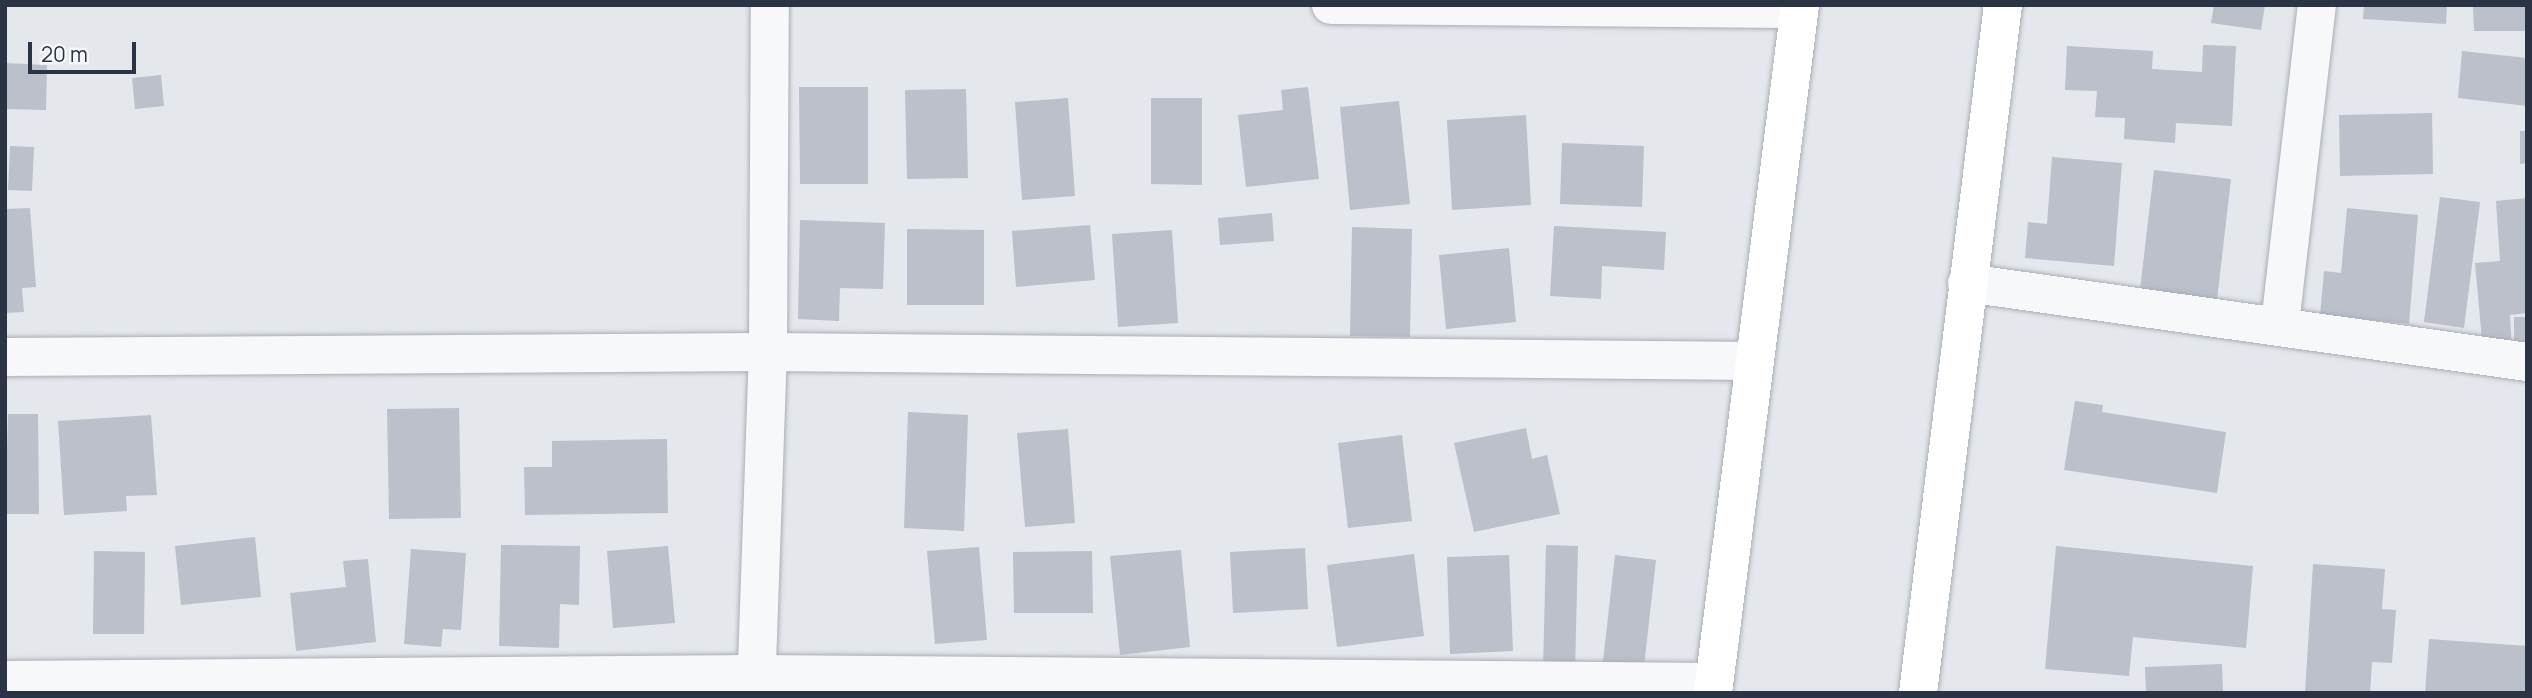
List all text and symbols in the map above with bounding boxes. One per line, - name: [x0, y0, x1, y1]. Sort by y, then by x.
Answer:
- scale bar: [32, 28, 140, 72]
- text: 20 m: [41, 40, 88, 68]

